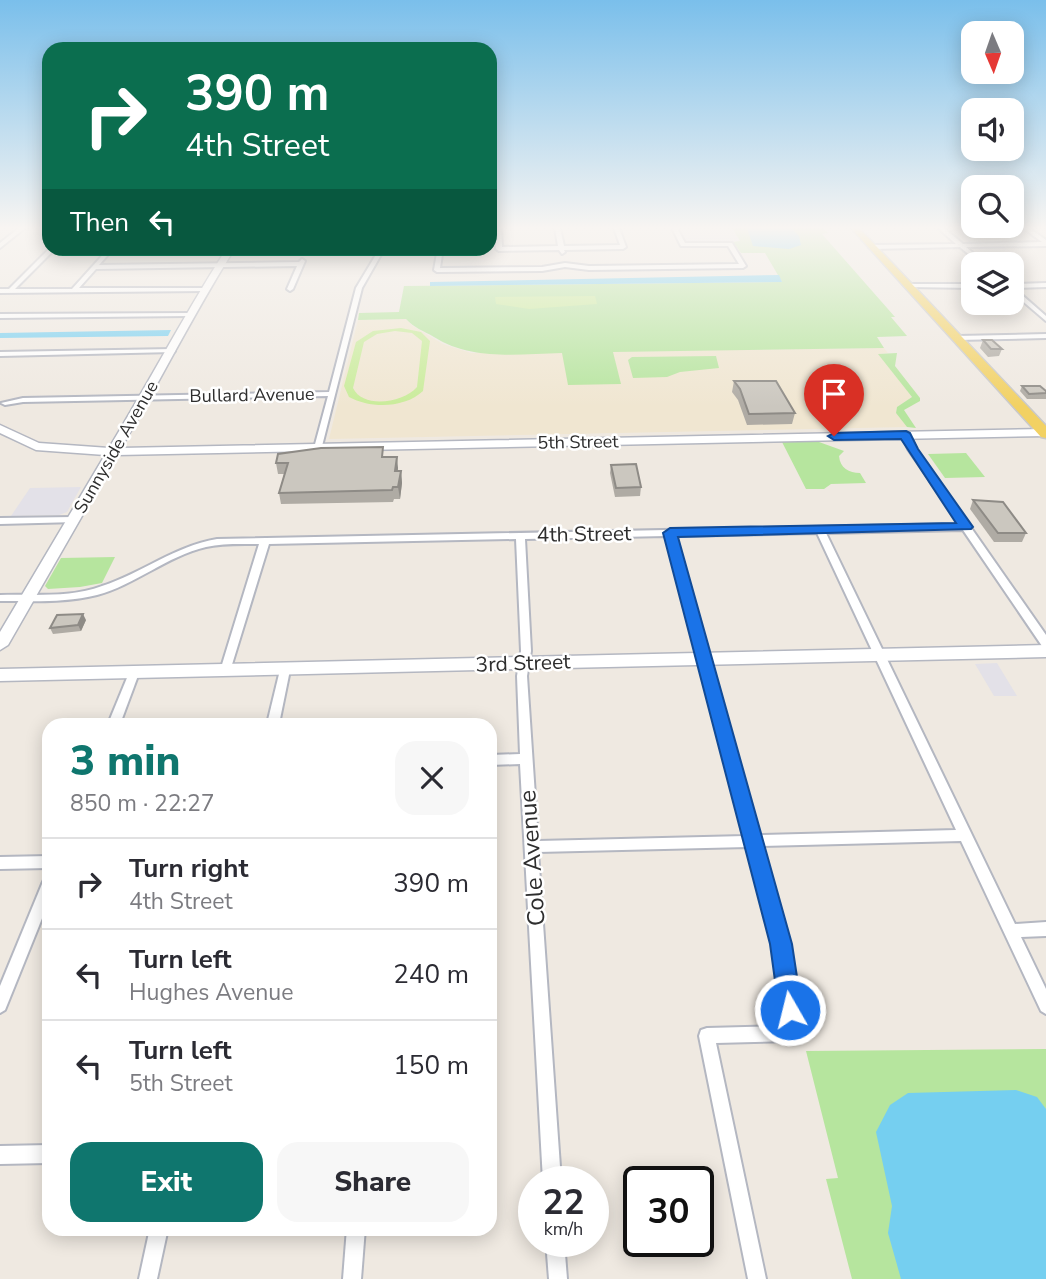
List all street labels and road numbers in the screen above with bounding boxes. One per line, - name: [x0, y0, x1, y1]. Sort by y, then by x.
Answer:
- street label: Sunnyside Avenue: [68, 376, 164, 518]
- street label: Bullard Avenue: [189, 382, 315, 408]
- street label: 5th Street: [537, 429, 619, 455]
- street label: 4th Street: [536, 519, 632, 549]
- street label: 3rd Street: [475, 647, 572, 679]
- street label: Cole Avenue: [511, 789, 553, 927]

